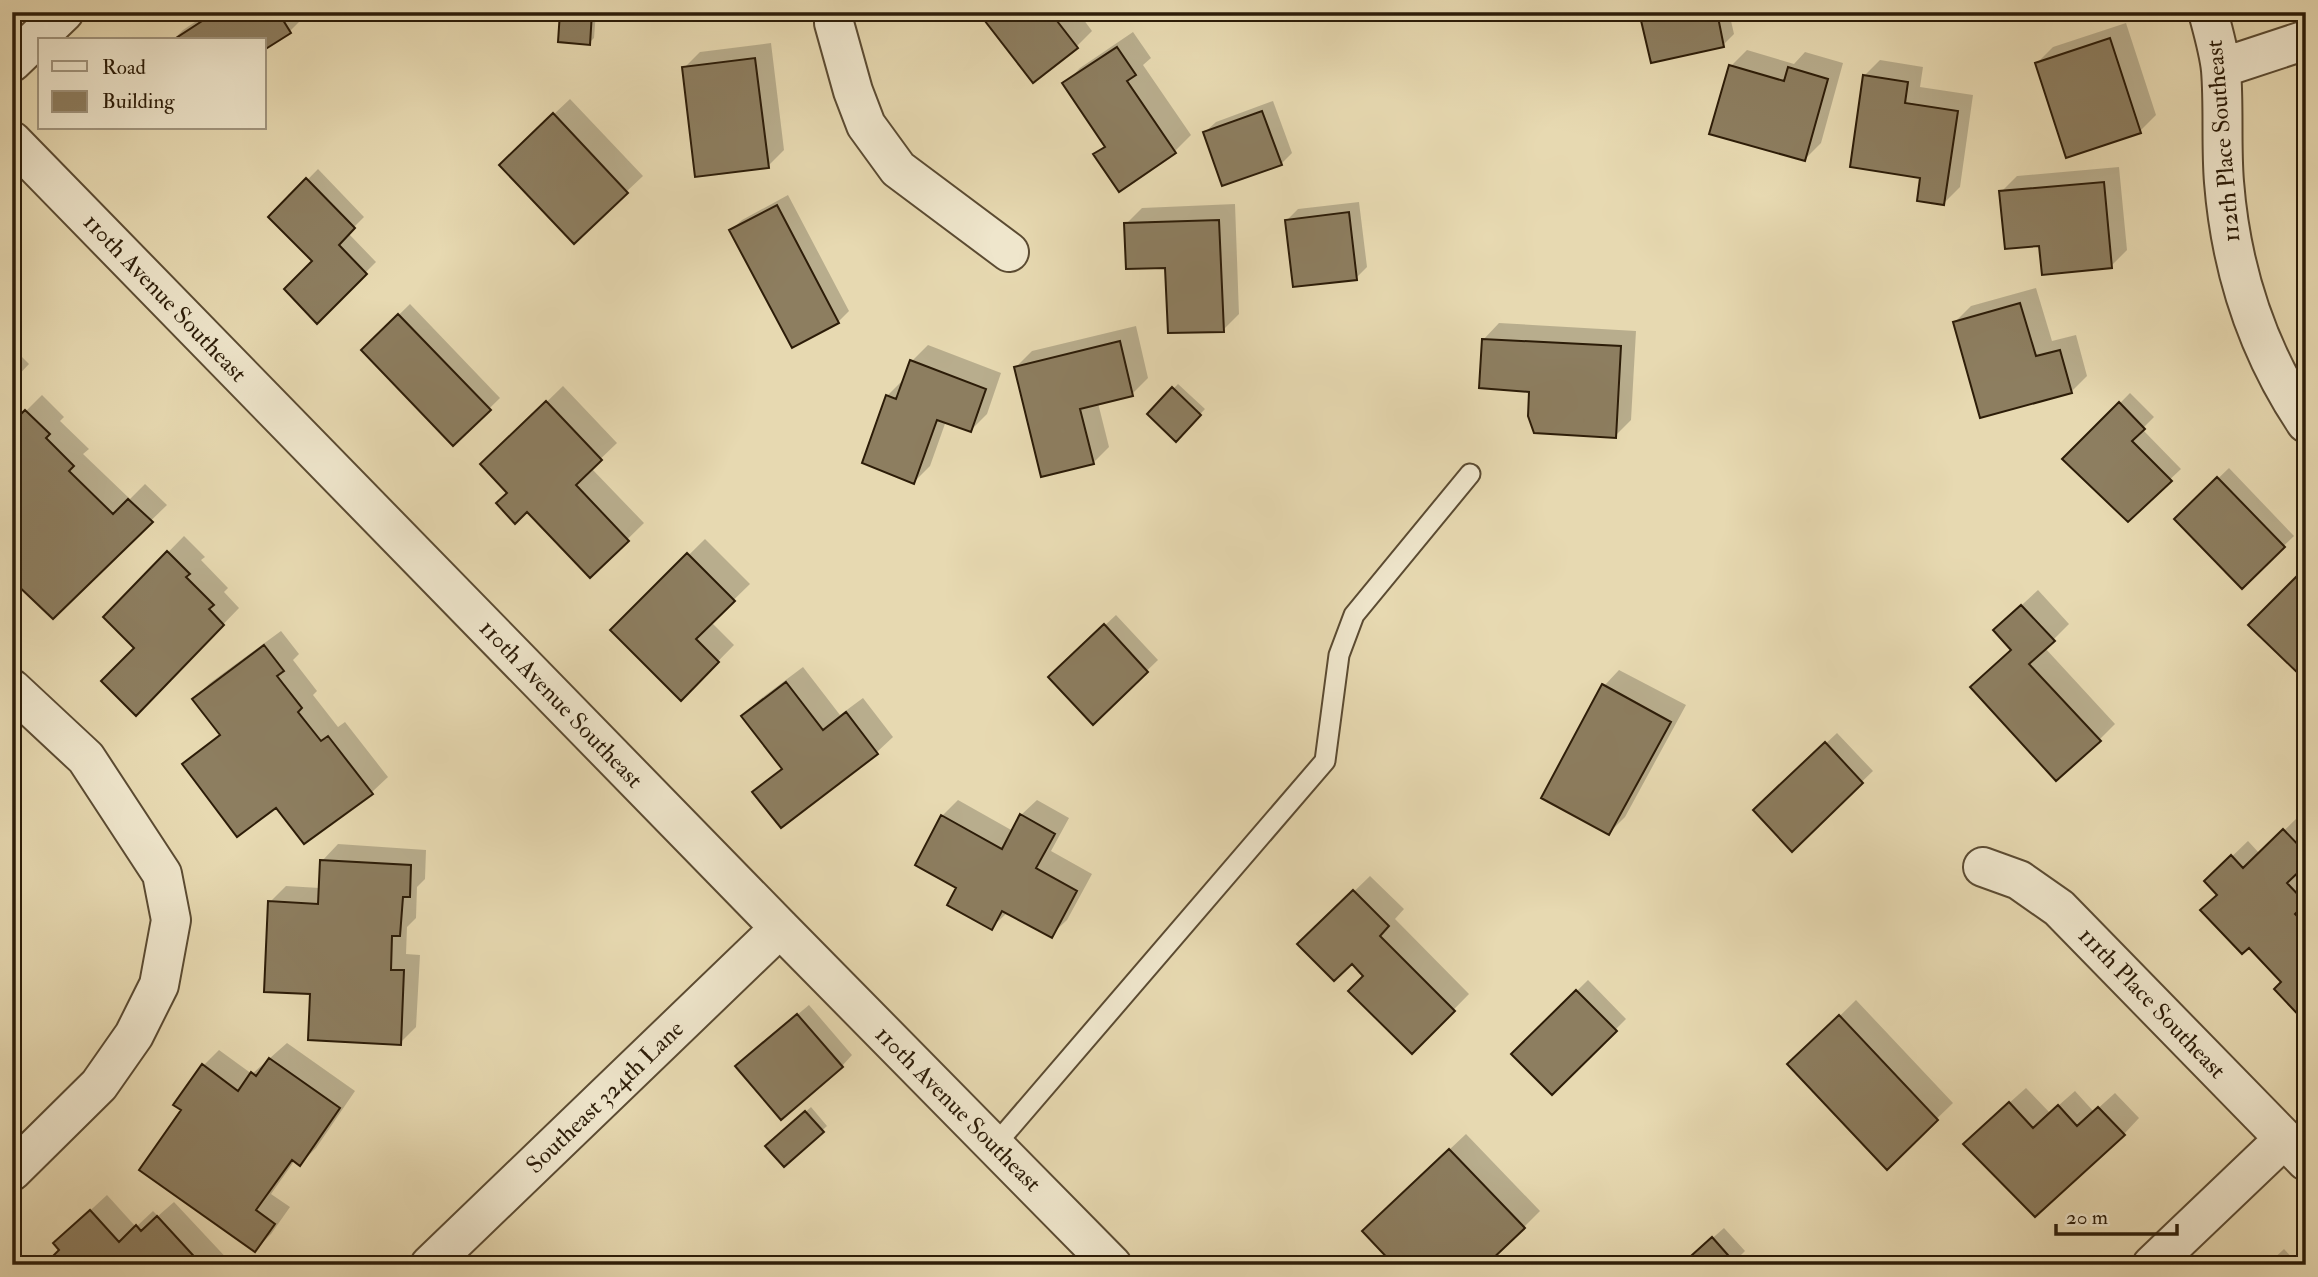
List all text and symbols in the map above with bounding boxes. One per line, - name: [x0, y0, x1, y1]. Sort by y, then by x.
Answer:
- legend: [38, 38, 266, 130]
- street label: 112th Place Southeast: [2199, 38, 2247, 243]
- text: Road: [102, 54, 147, 81]
- text: Building: [102, 88, 175, 115]
- street label: 110th Avenue Southeast: [76, 207, 254, 389]
- street label: 110th Avenue Southeast: [472, 613, 650, 795]
- street label: 111th Place Southeast: [2072, 920, 2233, 1086]
- street label: Southeast 324th Lane: [519, 1014, 691, 1180]
- street label: 110th Avenue Southeast: [868, 1019, 1048, 1199]
- scale bar: [2056, 1193, 2176, 1237]
- text: 20 m: [2066, 1204, 2108, 1231]

